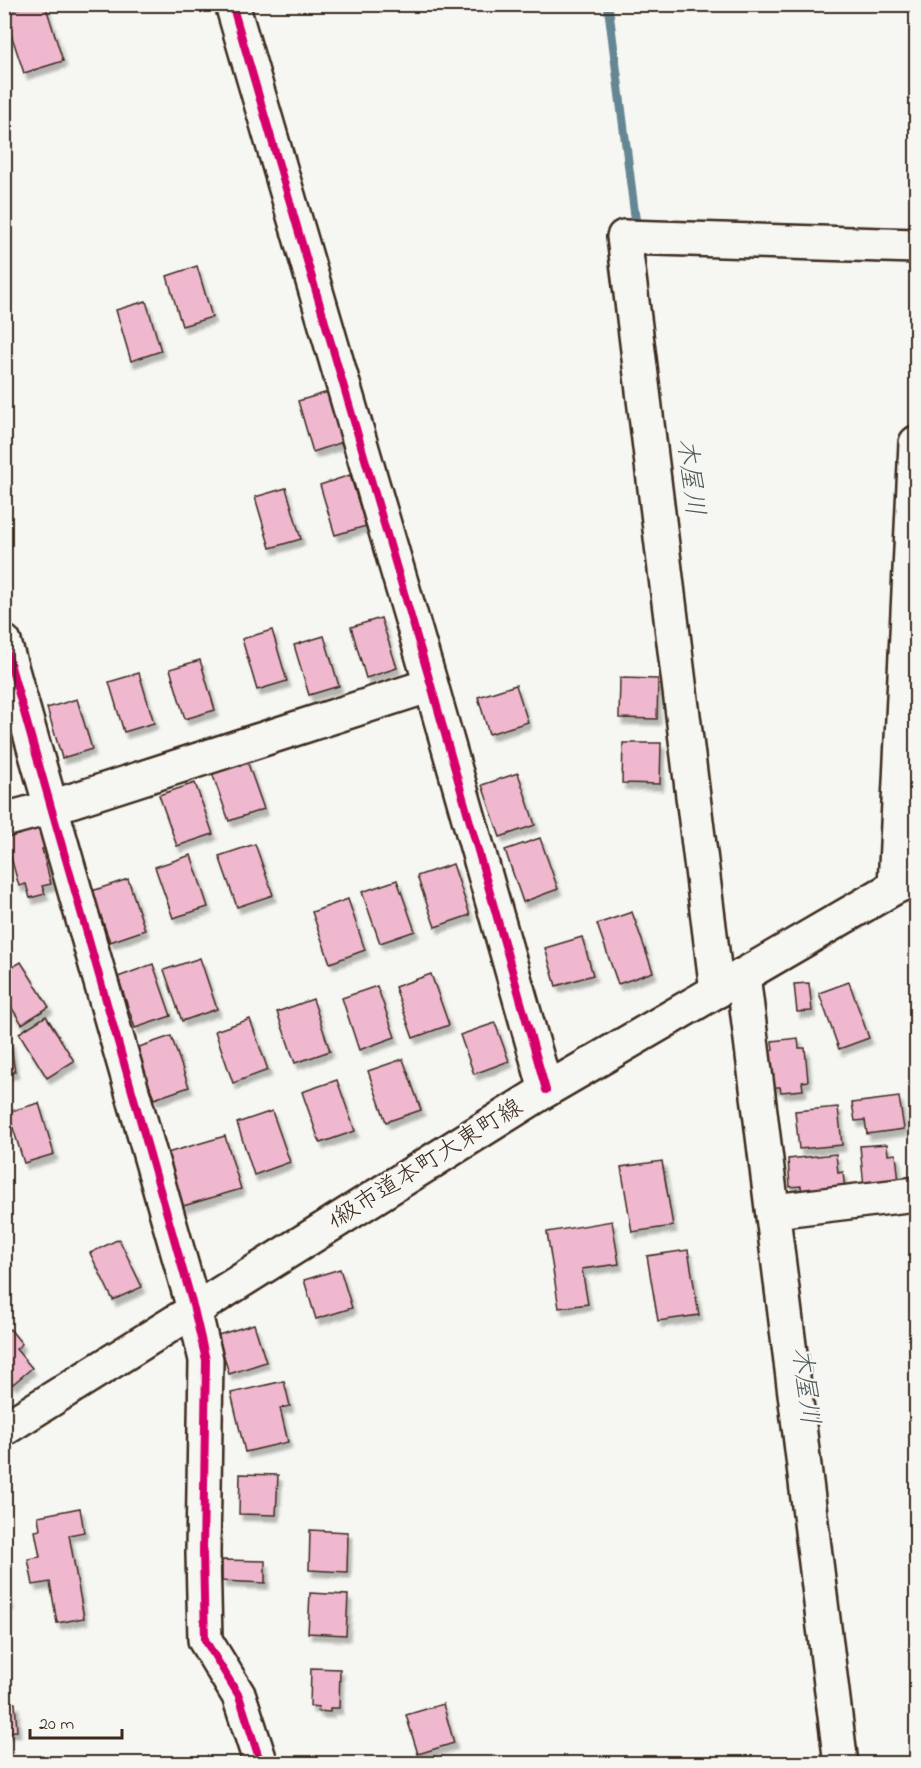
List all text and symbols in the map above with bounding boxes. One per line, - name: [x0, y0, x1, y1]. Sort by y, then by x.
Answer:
- water label: 木屋川: [665, 436, 713, 518]
- street label: 1級市道本町大東町線: [322, 1091, 530, 1239]
- water label: 木屋川: [780, 1345, 828, 1427]
- scale bar: [30, 1702, 122, 1740]
- text: 20 m: [39, 1712, 74, 1738]

